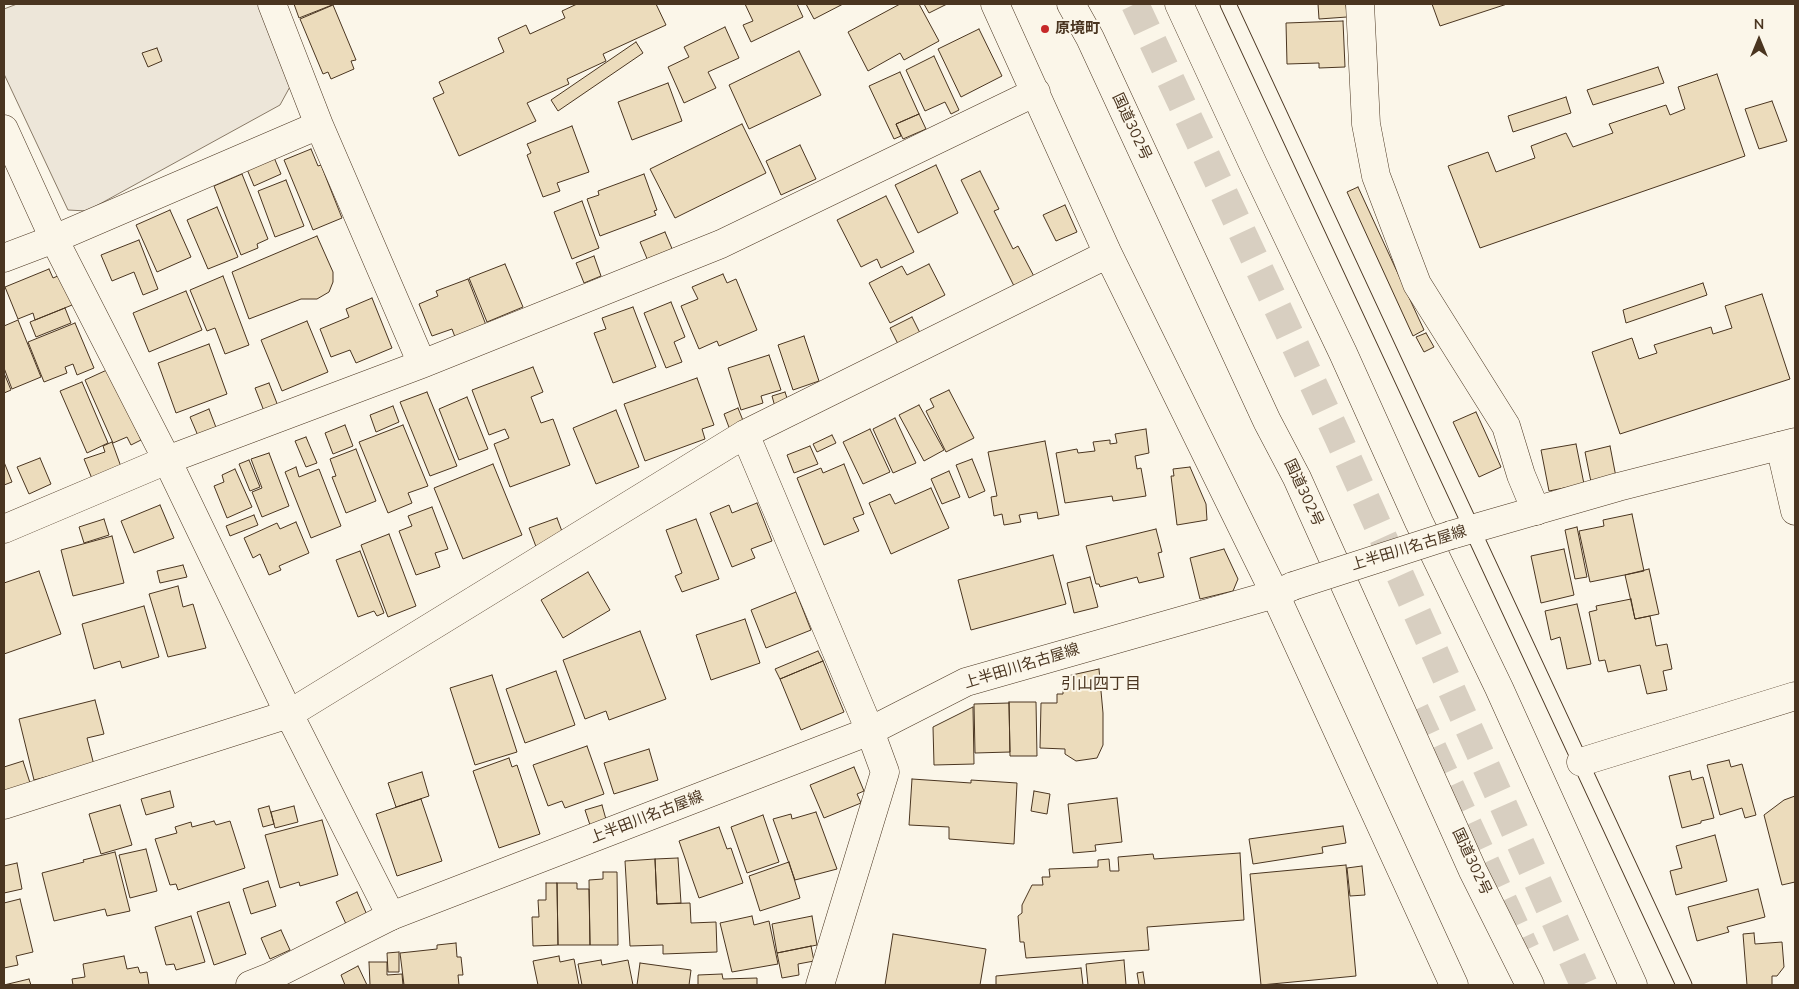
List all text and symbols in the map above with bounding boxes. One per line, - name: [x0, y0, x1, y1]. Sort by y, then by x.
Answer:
- north arrow: [1734, 15, 1784, 65]
- text: N: [1754, 15, 1764, 34]
- place label: 原境町: [1055, 20, 1100, 38]
- marker: 原境町: [1039, 23, 1051, 35]
- street label: 国道302号: [1108, 91, 1154, 163]
- street label: 国道302号: [1280, 457, 1326, 529]
- street label: 上半田川名古屋線: [1349, 523, 1469, 575]
- street label: 上半田川名古屋線: [962, 641, 1082, 693]
- district label: 引山四丁目: [1061, 675, 1141, 695]
- street label: 上半田川名古屋線: [588, 788, 706, 848]
- street label: 国道302号: [1448, 826, 1494, 898]

